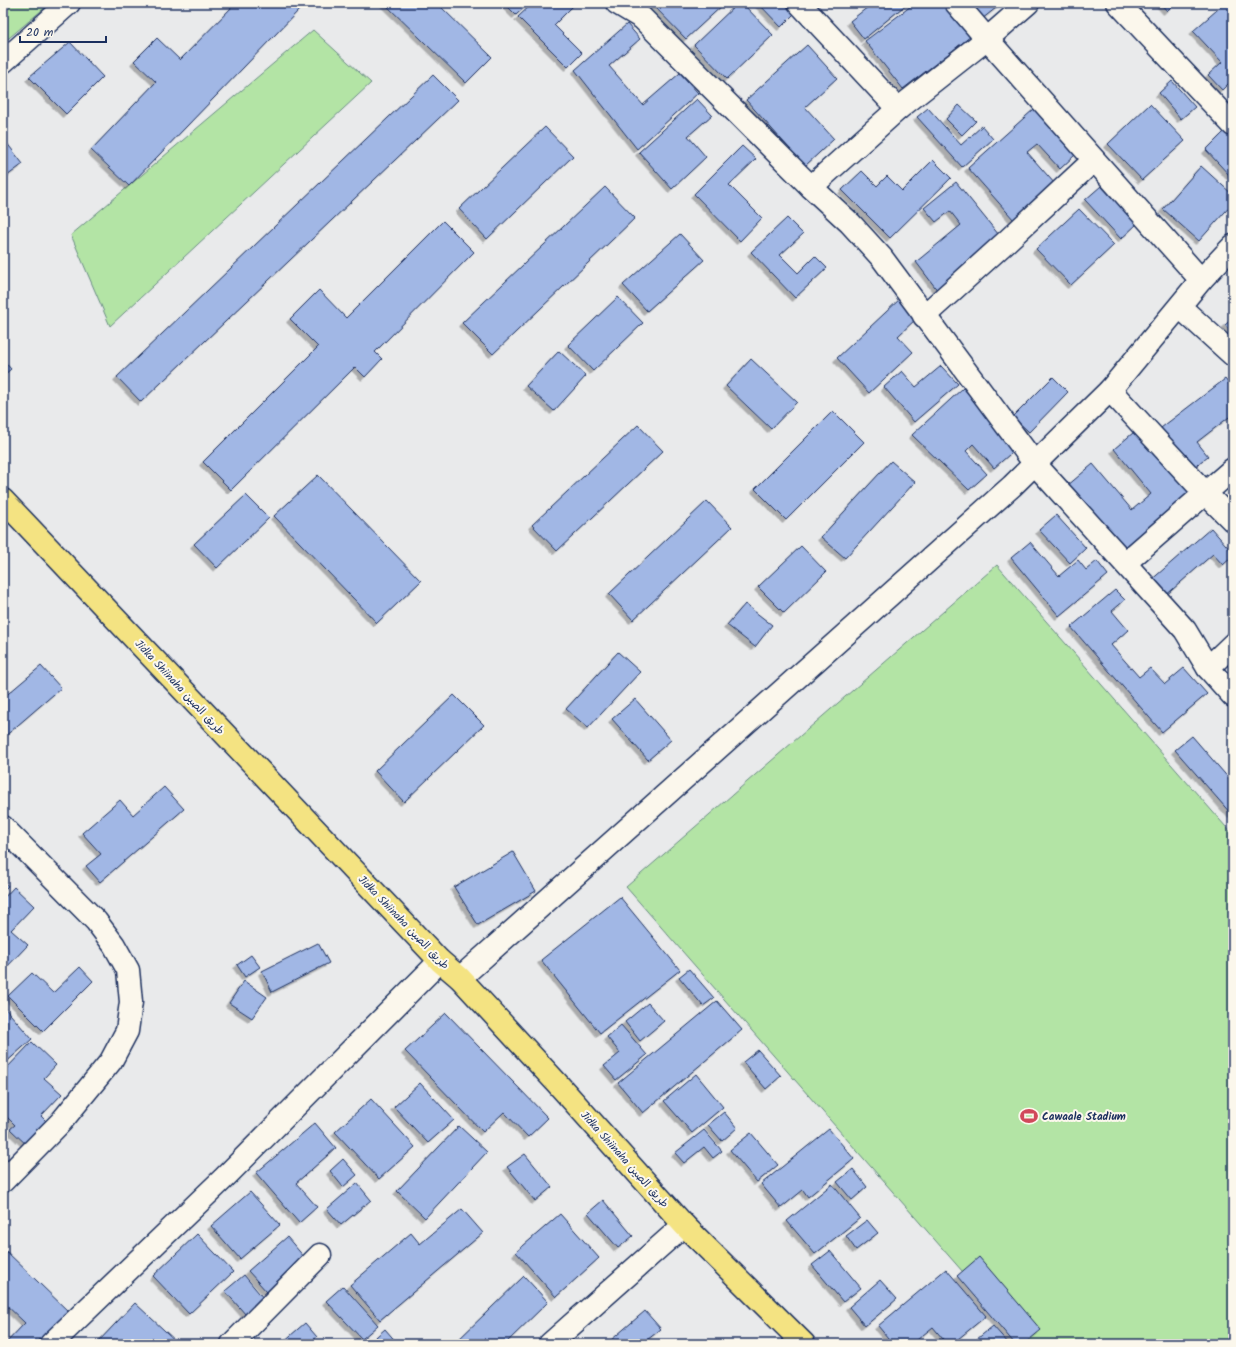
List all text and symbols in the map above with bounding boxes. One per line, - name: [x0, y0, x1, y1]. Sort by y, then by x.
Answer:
- scale bar: [20, 18, 106, 44]
- text: 20 m: [26, 23, 54, 42]
- street label: Jidka Shiinaha طريق الصين: [130, 636, 228, 740]
- street label: Jidka Shiinaha طريق الصين: [353, 871, 453, 974]
- sports icon: Cawaale Stadium: [1019, 1106, 1039, 1126]
- street label: Jidka Shiinaha طريق الصين: [576, 1107, 673, 1212]
- place label: Cawaale Stadium: [1042, 1108, 1126, 1126]

